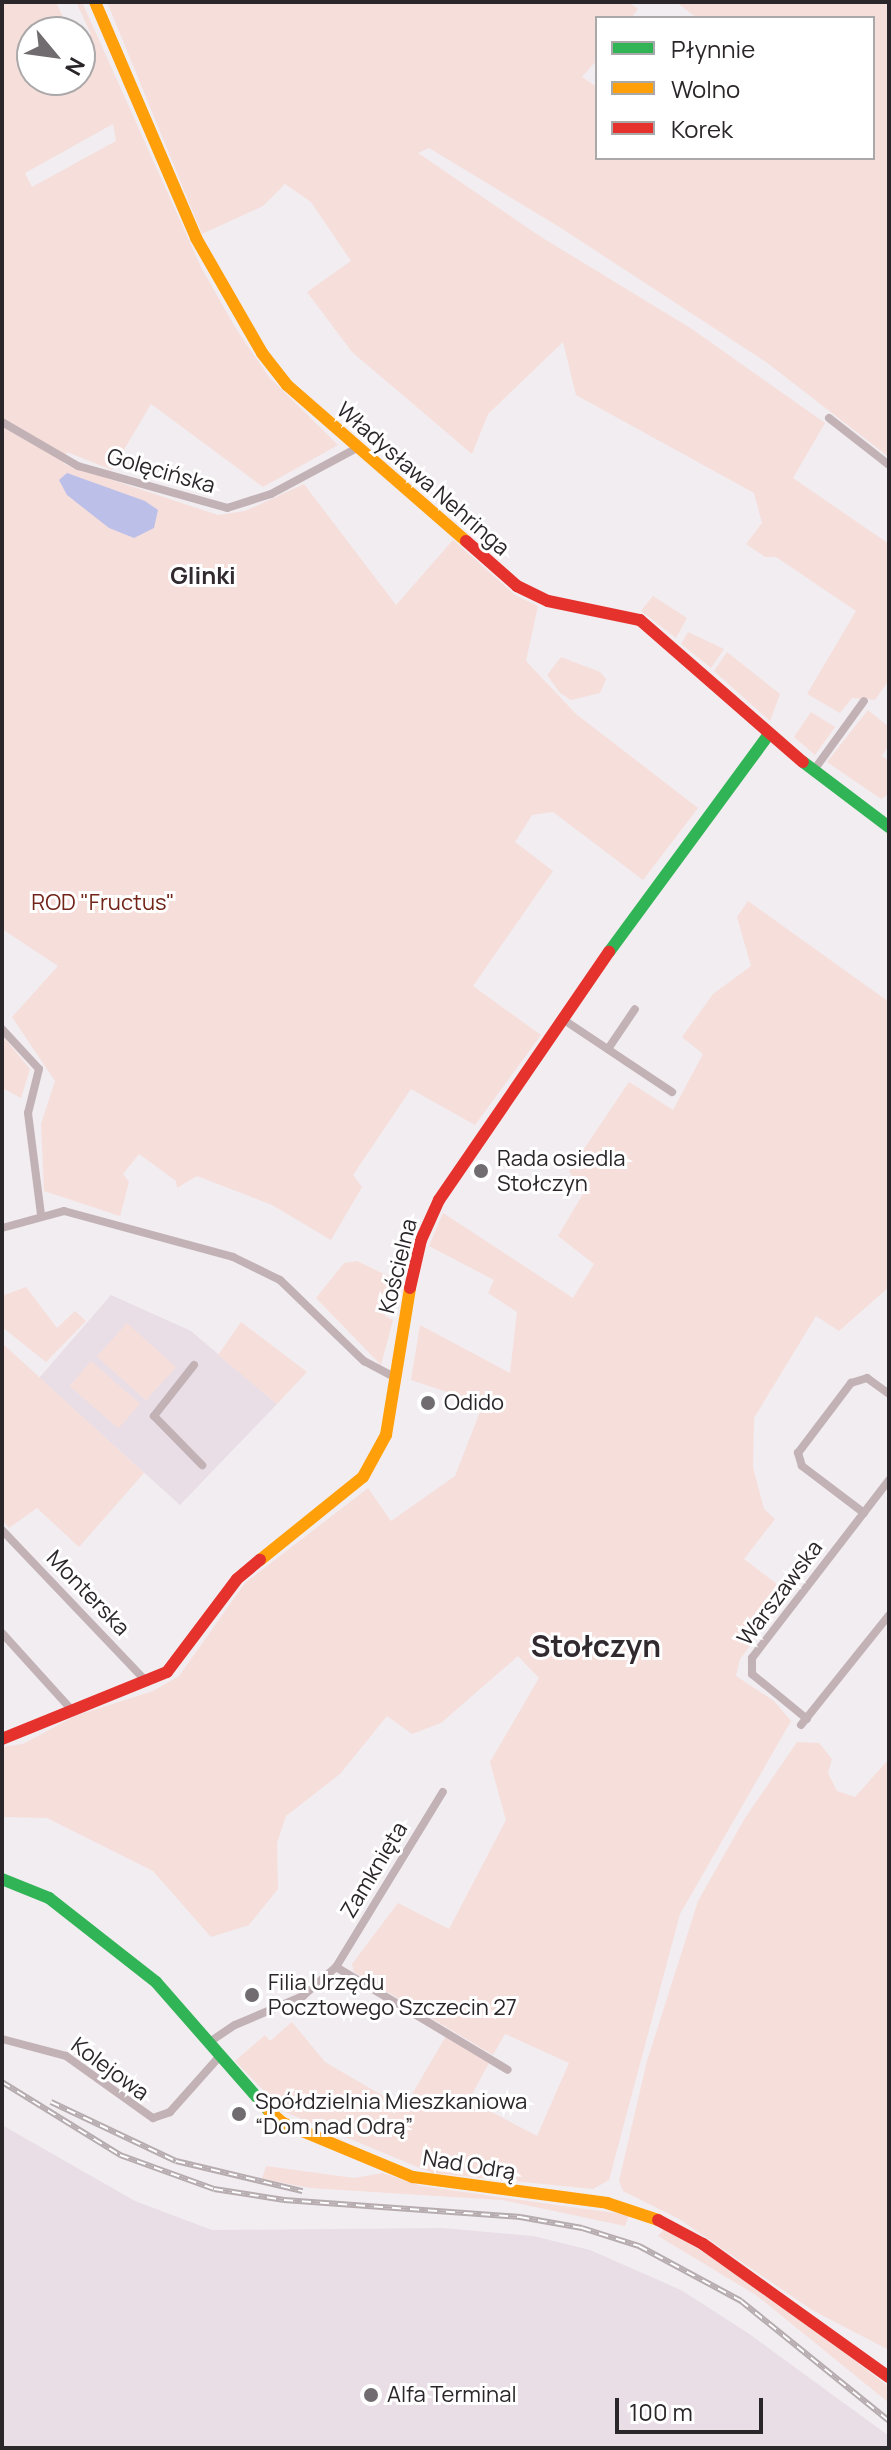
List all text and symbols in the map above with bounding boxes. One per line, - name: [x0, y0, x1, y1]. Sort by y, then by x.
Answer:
- north arrow: [16, 16, 96, 96]
- legend: [595, 16, 875, 160]
- text: Płynnie: [671, 32, 755, 65]
- text: N: [58, 52, 92, 81]
- text: Wolno: [671, 72, 740, 105]
- text: Korek: [671, 112, 733, 145]
- street label: Władysława Nehringa: [331, 397, 515, 561]
- street label: Golęcińska: [104, 443, 218, 499]
- district label: Glinki: [170, 561, 236, 589]
- park label: ROD "Fructus": [31, 890, 175, 916]
- place label: Rada osiedla Stołczyn: [497, 1145, 626, 1196]
- marker: Rada osiedla Stołczyn: [472, 1162, 490, 1180]
- street label: Kościelna: [373, 1216, 423, 1316]
- place label: Odido: [444, 1390, 504, 1416]
- marker: Odido: [419, 1394, 437, 1412]
- street label: Warszawska: [732, 1535, 828, 1651]
- street label: Monterska: [41, 1545, 135, 1641]
- district label: Stołczyn: [531, 1628, 661, 1664]
- street label: Zamknięta: [335, 1817, 413, 1923]
- place label: Filia Urzędu Pocztowego Szczecin 27: [268, 1969, 517, 2020]
- marker: Filia Urzędu Pocztowego Szczecin 27: [243, 1986, 261, 2004]
- street label: Kolejowa: [66, 2032, 154, 2106]
- place label: Spółdzielnia Mieszkaniowa “Dom nad Odrą”: [255, 2088, 527, 2140]
- marker: Spółdzielnia Mieszkaniowa “Dom nad Odrą”: [230, 2105, 248, 2123]
- street label: Nad Odrą: [421, 2145, 517, 2185]
- place label: Alfa Terminal: [387, 2382, 517, 2408]
- scale bar: [619, 2382, 767, 2432]
- marker: Alfa Terminal: [362, 2386, 380, 2404]
- text: 100 m: [629, 2395, 693, 2428]

